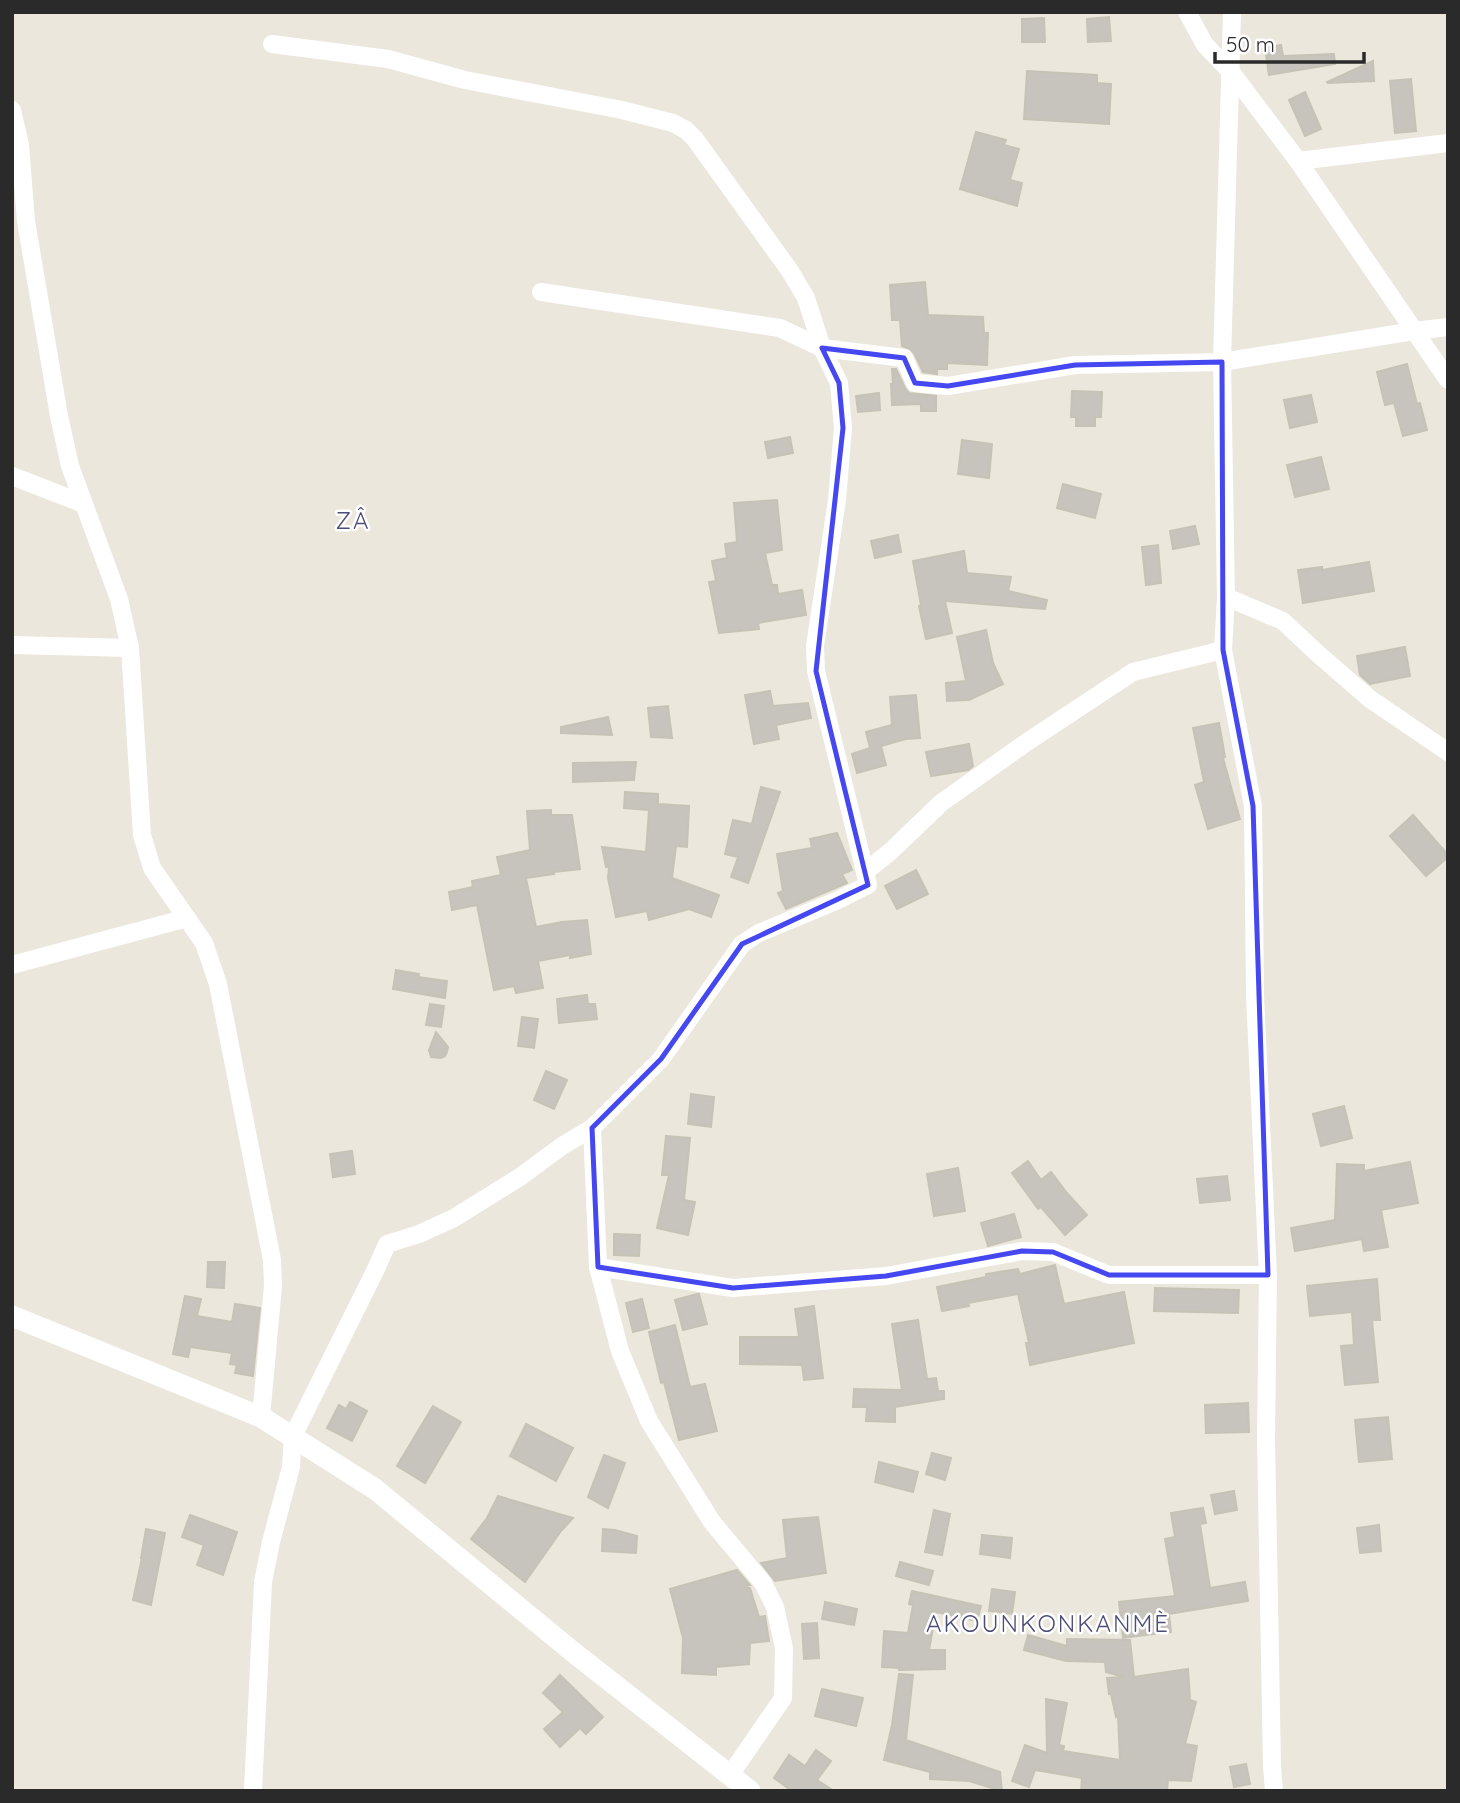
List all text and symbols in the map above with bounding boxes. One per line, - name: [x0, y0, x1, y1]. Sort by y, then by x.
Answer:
- scale bar: [1215, 21, 1364, 65]
- text: 50 m: [1226, 31, 1275, 57]
- district label: ZÂ: [336, 505, 370, 535]
- district label: AKOUNKONKANMÈ: [926, 1608, 1170, 1638]

